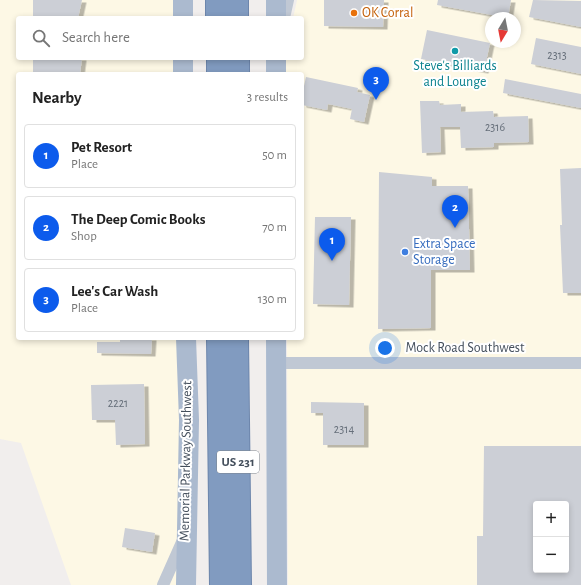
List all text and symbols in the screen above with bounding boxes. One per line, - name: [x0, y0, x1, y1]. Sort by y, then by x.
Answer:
- place label: OK Corral: [362, 6, 413, 20]
- marker: OK Corral: [349, 8, 359, 18]
- north arrow: [485, 12, 521, 48]
- search box: [16, 16, 304, 60]
- icon: search: [30, 27, 52, 49]
- text: Search here: [62, 30, 130, 45]
- marker: Steve's Billiards and Lounge: [450, 46, 460, 56]
- house number: 2313: [547, 49, 567, 61]
- place label: Steve's Billiards and Lounge: [413, 59, 497, 89]
- pin: 3: [363, 67, 389, 100]
- text: Nearby: [32, 89, 82, 106]
- text: 3 results: [247, 91, 288, 104]
- house number: 2316: [485, 121, 505, 133]
- text: Pet Resort: [71, 140, 132, 155]
- text: 1: [44, 149, 48, 162]
- text: 50 m: [262, 149, 287, 162]
- text: Place: [71, 158, 98, 171]
- pin: 2: [442, 195, 468, 228]
- text: The Deep Comic Books: [71, 212, 205, 227]
- text: 2: [43, 221, 49, 234]
- text: 70 m: [262, 221, 287, 234]
- pin: 1: [319, 228, 345, 261]
- text: Shop: [71, 230, 97, 243]
- place label: Extra Space Storage: [413, 237, 476, 267]
- marker: Extra Space Storage: [400, 247, 410, 257]
- text: Lee's Car Wash: [71, 284, 158, 299]
- text: 3: [43, 293, 49, 306]
- text: 130 m: [258, 293, 287, 306]
- text: Place: [71, 302, 98, 315]
- your location: [375, 338, 395, 358]
- street label: Mock Road Southwest: [405, 341, 525, 355]
- street label: Memorial Parkway Southwest: [178, 380, 194, 541]
- house number: 2221: [108, 397, 128, 409]
- house number: 2314: [334, 423, 354, 435]
- road number: US 231: [217, 451, 259, 473]
- map controls: [533, 501, 569, 573]
- button: +: [533, 501, 569, 537]
- button: −: [533, 537, 569, 573]

